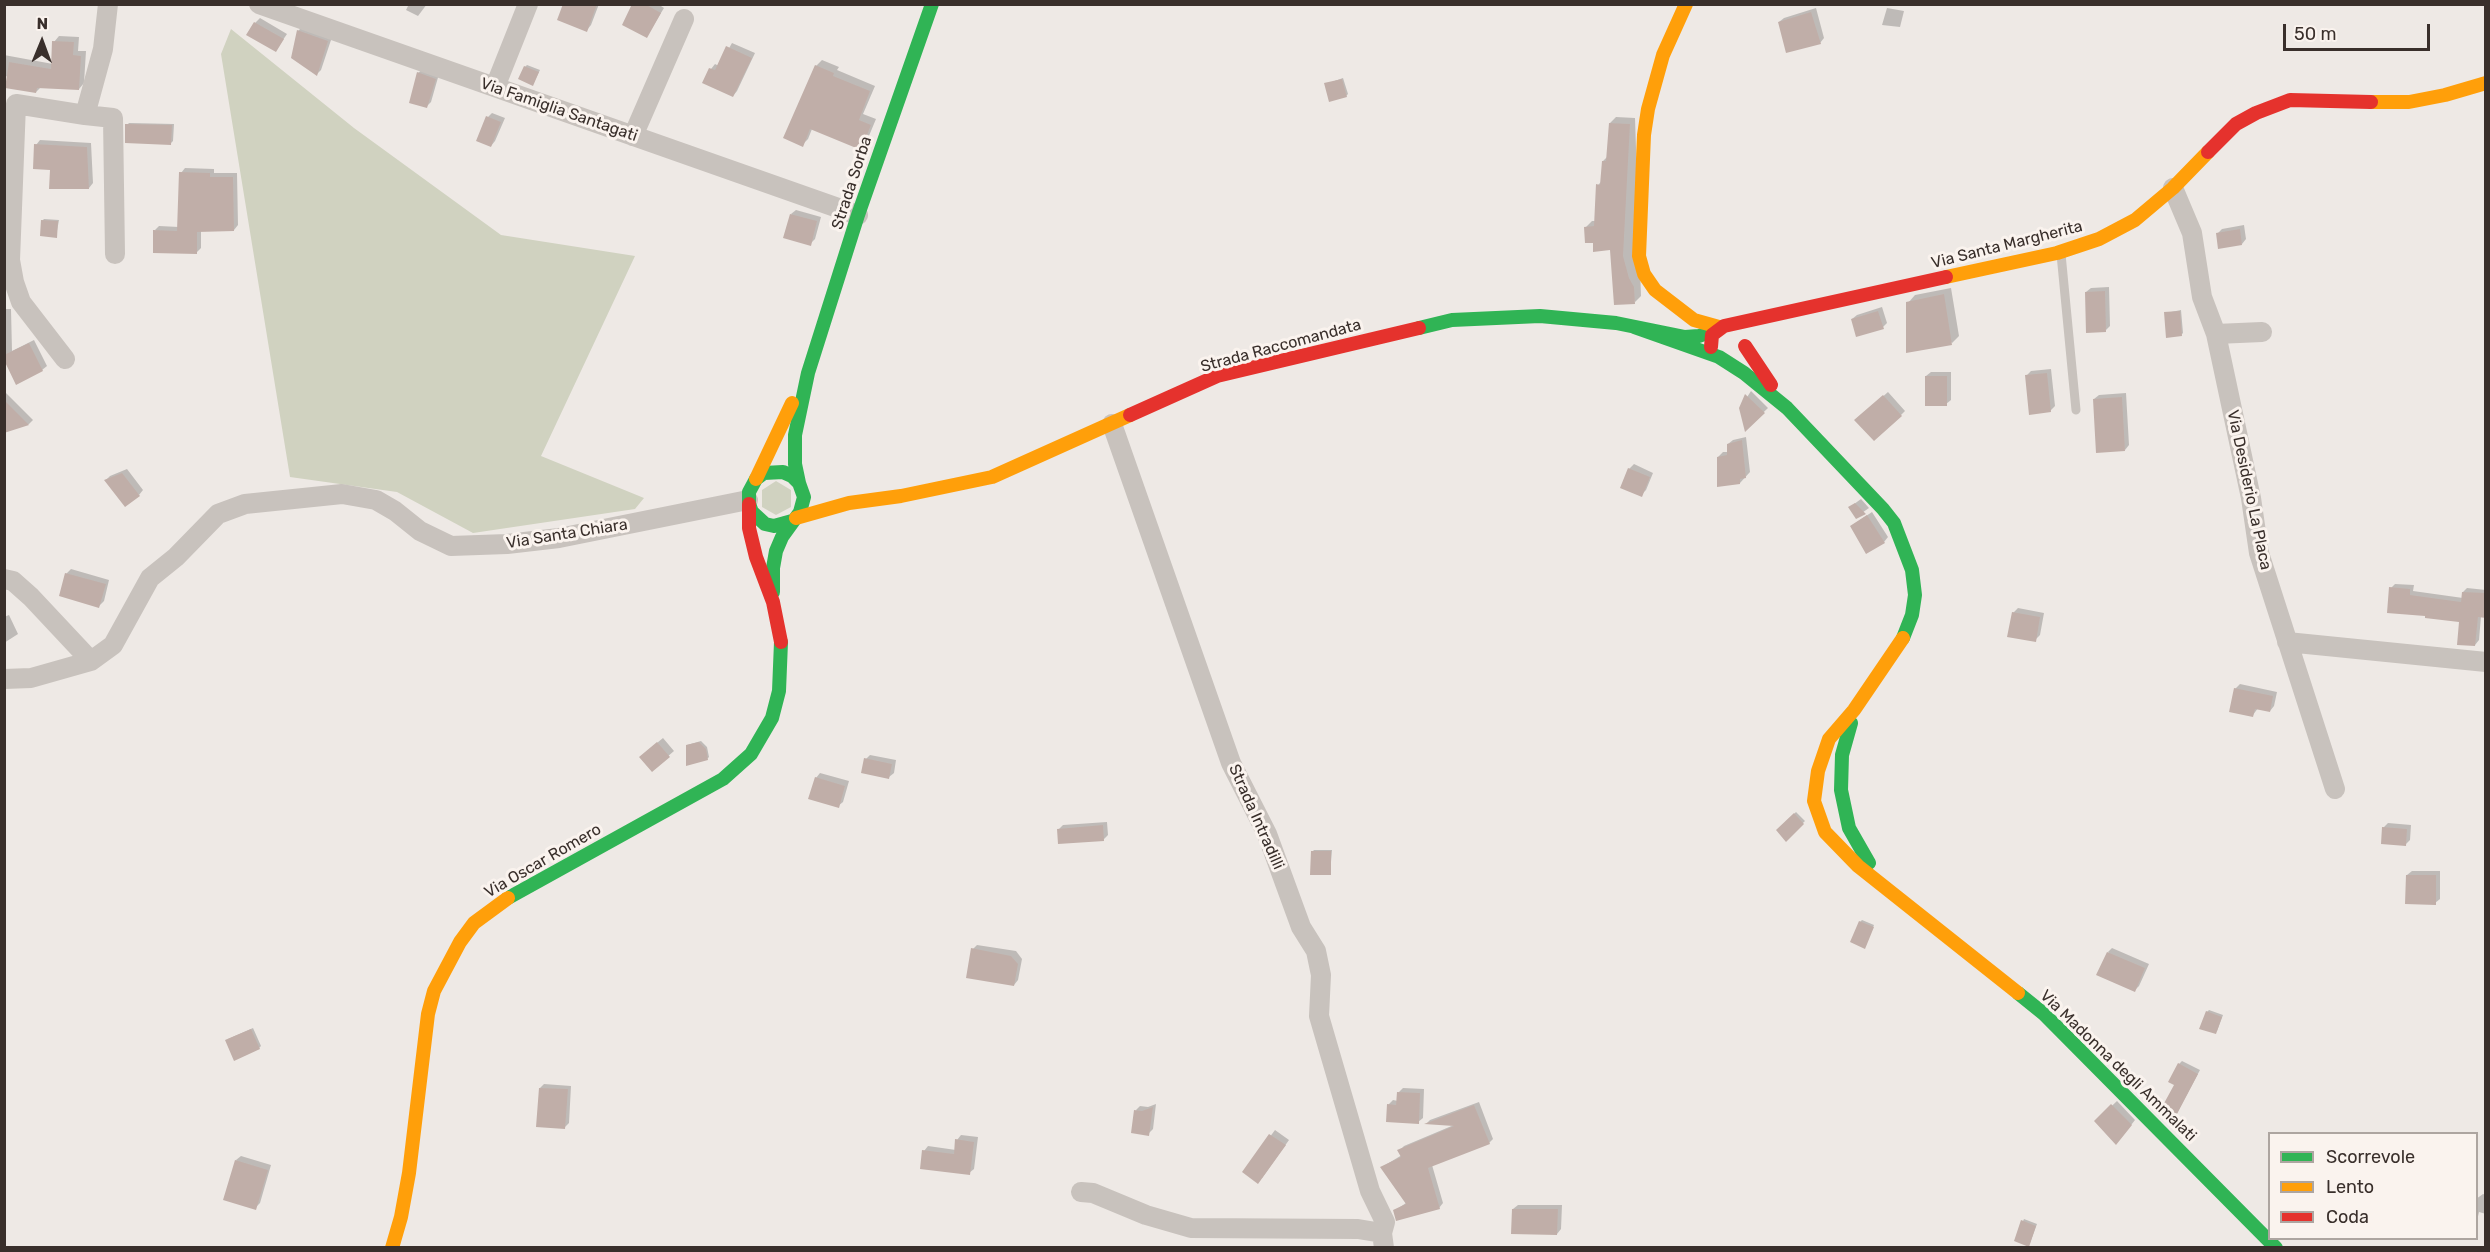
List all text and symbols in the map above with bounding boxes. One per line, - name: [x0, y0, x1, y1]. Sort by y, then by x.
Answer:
- north arrow: [12, 12, 72, 72]
- scale bar: [2286, 12, 2433, 50]
- text: N: [36, 14, 48, 33]
- text: 50 m: [2294, 23, 2337, 45]
- street label: Via Famiglia Santagati: [478, 74, 640, 146]
- street label: Strada Sorba: [828, 134, 876, 232]
- street label: Via Santa Margherita: [1929, 217, 2085, 273]
- street label: Strada Raccomandata: [1199, 315, 1363, 377]
- street label: Via Desiderio La Placa: [2223, 408, 2275, 572]
- street label: Via Santa Chiara: [505, 515, 629, 553]
- street label: Strada Intradilli: [1224, 761, 1288, 873]
- street label: Via Oscar Romero: [481, 820, 605, 902]
- street label: Via Madonna degli Ammalati: [2036, 986, 2200, 1146]
- legend: [2268, 1132, 2478, 1240]
- text: Scorrevole: [2326, 1146, 2415, 1168]
- text: Lento: [2326, 1176, 2374, 1198]
- text: Coda: [2326, 1206, 2369, 1228]

